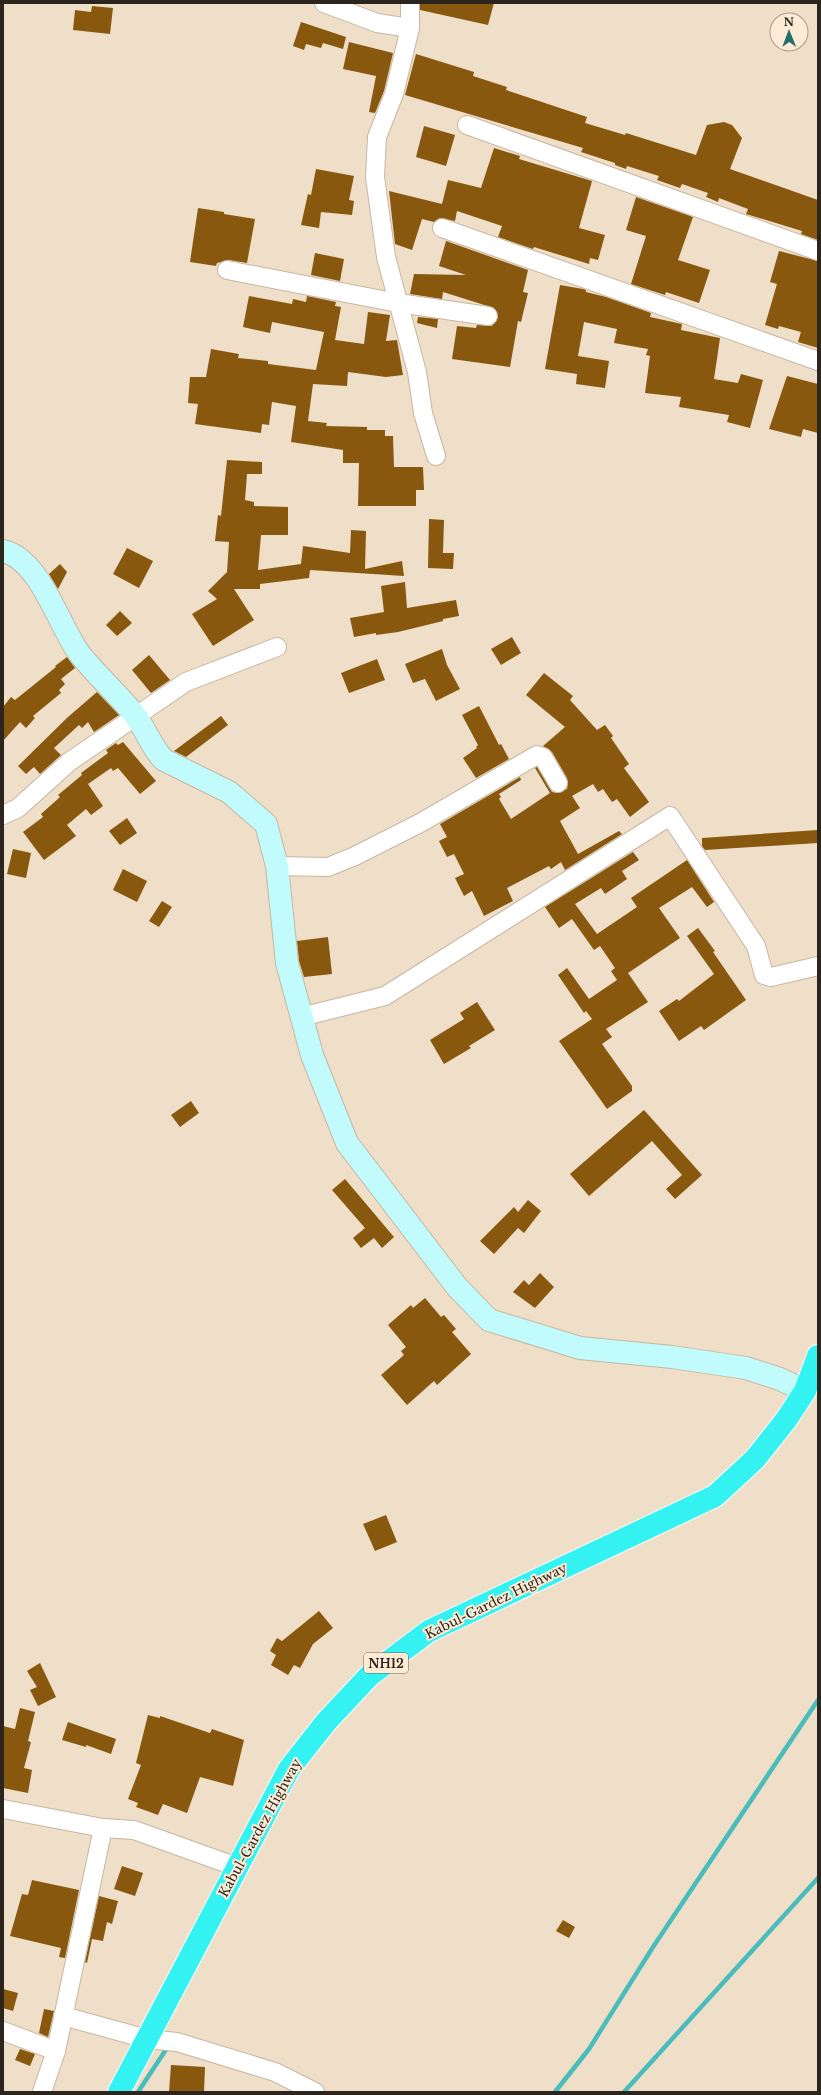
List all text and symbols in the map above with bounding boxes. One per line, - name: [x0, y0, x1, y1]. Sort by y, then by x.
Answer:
- north arrow: [769, 12, 809, 52]
- text: N: [784, 15, 795, 29]
- street label: Kabul-Gardez Highway: [422, 1559, 570, 1643]
- road number: NH12: [364, 1653, 408, 1673]
- street label: Kabul-Gardez Highway: [215, 1755, 306, 1900]

